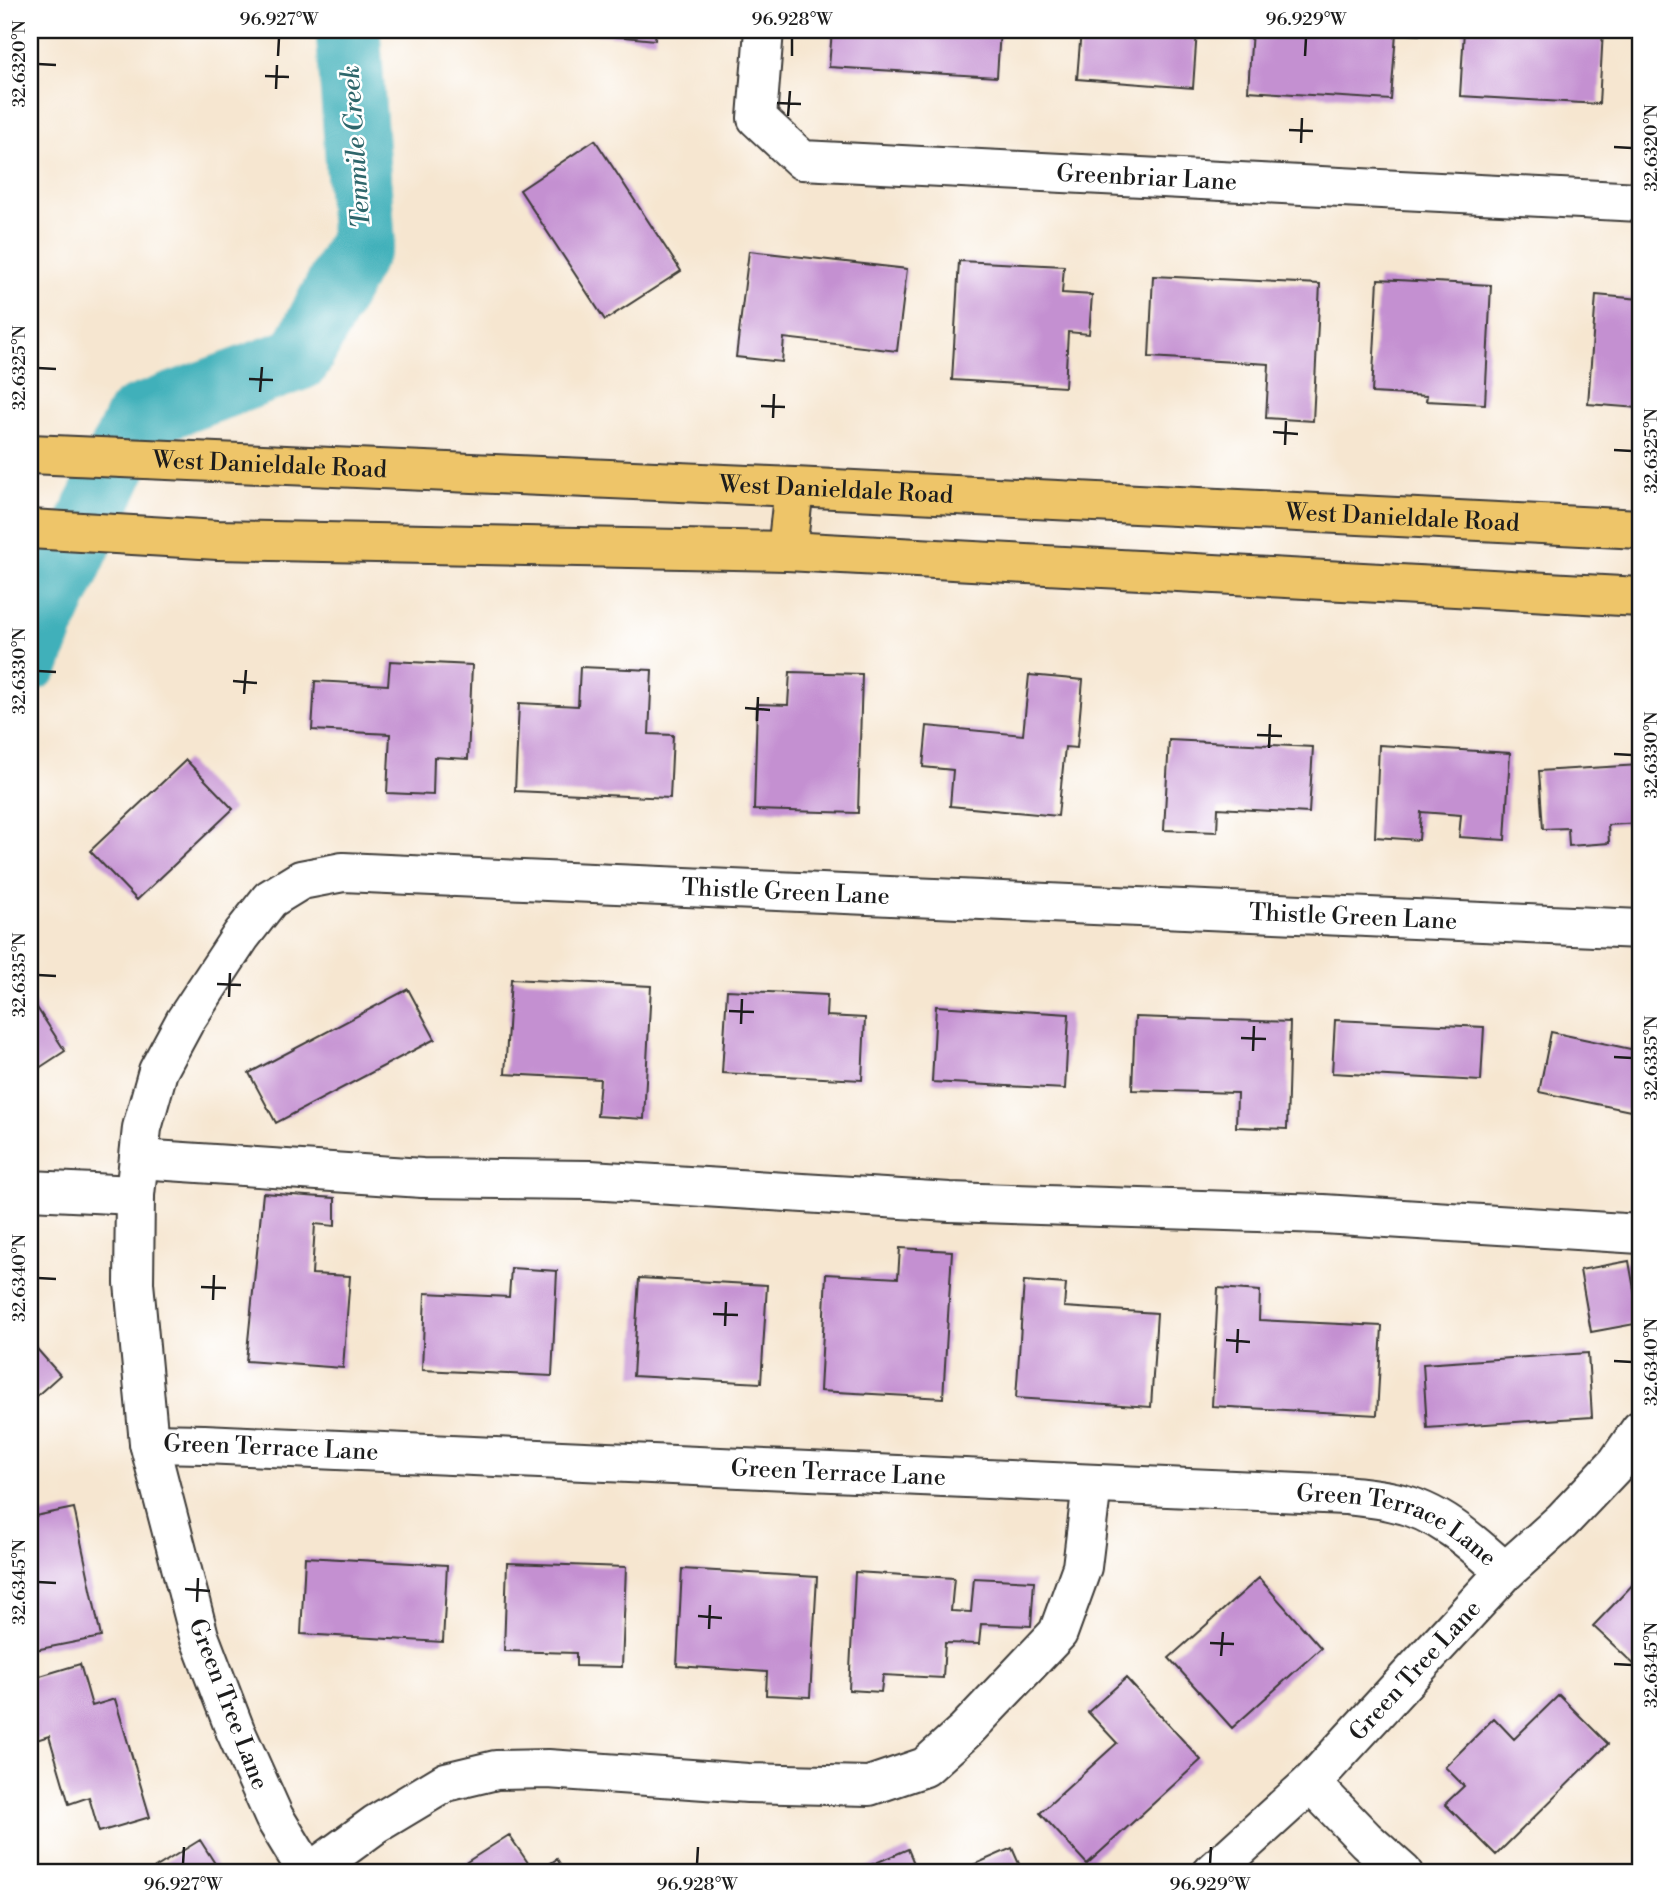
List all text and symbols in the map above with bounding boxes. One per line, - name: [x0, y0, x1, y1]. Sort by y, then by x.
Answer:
- text: 96.927°W: [240, 8, 319, 31]
- text: 96.928°W: [752, 8, 833, 31]
- text: 96.929°W: [1266, 8, 1347, 31]
- text: 32.6320°N: [8, 20, 31, 108]
- water label: Tenmile Creek: [334, 64, 378, 229]
- text: 32.6320°N: [1640, 104, 1663, 192]
- street label: Greenbriar Lane: [1056, 159, 1238, 198]
- text: 32.6325°N: [8, 325, 31, 411]
- text: 32.6325°N: [1640, 408, 1663, 494]
- street label: West Danieldale Road: [151, 445, 388, 485]
- street label: West Danieldale Road: [717, 470, 954, 511]
- street label: West Danieldale Road: [1284, 497, 1521, 539]
- text: 32.6330°N: [8, 627, 31, 714]
- text: 32.6330°N: [1640, 711, 1663, 798]
- street label: Thistle Green Lane: [681, 873, 890, 912]
- street label: Thistle Green Lane: [1248, 898, 1458, 937]
- text: 32.6335°N: [8, 932, 31, 1017]
- text: 32.6335°N: [1640, 1015, 1663, 1100]
- text: 32.6340°N: [8, 1233, 31, 1322]
- text: 32.6340°N: [1640, 1317, 1663, 1406]
- street label: Green Terrace Lane: [163, 1429, 379, 1468]
- street label: Green Terrace Lane: [730, 1454, 946, 1493]
- street label: Green Terrace Lane: [1296, 1479, 1503, 1573]
- text: 32.6345°N: [8, 1538, 31, 1625]
- street label: Green Tree Lane: [1343, 1594, 1488, 1748]
- street label: Green Tree Lane: [182, 1614, 275, 1794]
- text: 32.6345°N: [1640, 1621, 1663, 1708]
- text: 96.927°W: [144, 1873, 223, 1896]
- text: 96.928°W: [657, 1873, 738, 1896]
- text: 96.929°W: [1170, 1873, 1251, 1896]

